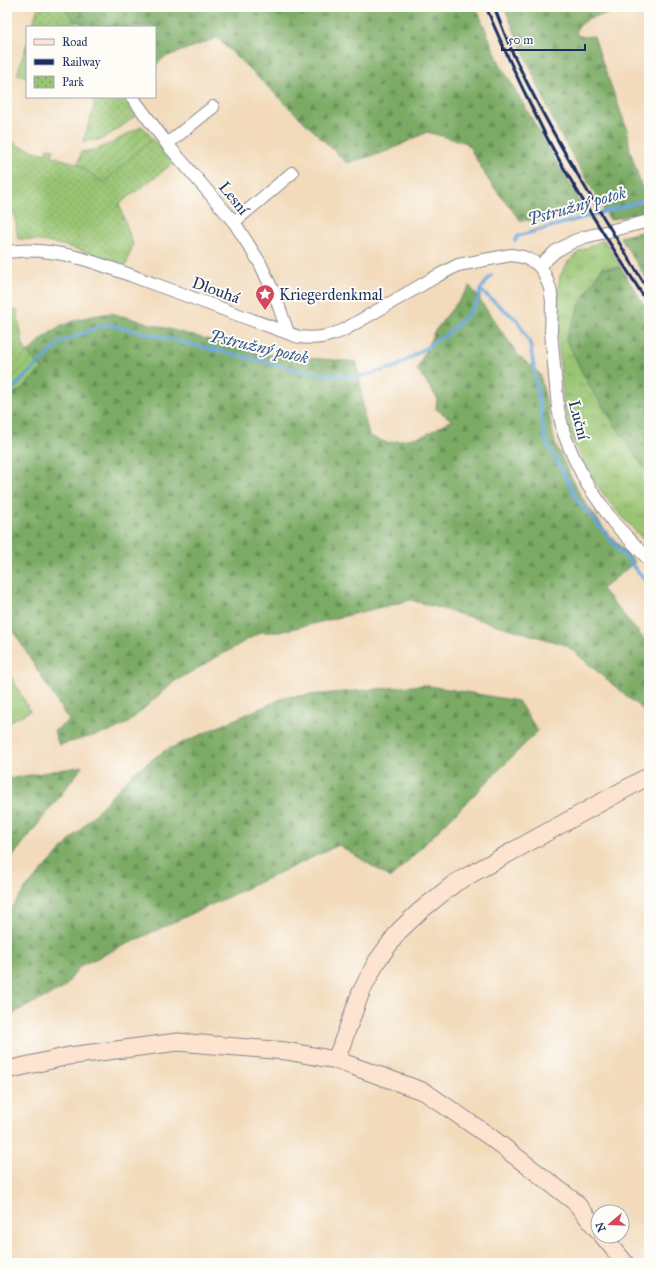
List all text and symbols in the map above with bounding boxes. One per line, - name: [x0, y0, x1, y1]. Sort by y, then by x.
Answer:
- legend: [26, 26, 156, 98]
- scale bar: [502, 26, 585, 52]
- text: 50 m: [508, 33, 533, 47]
- text: Road: [62, 35, 88, 49]
- text: Railway: [62, 55, 101, 69]
- text: Park: [62, 75, 84, 89]
- street label: Lesní: [215, 177, 254, 219]
- water label: Pstružný potok: [525, 182, 629, 230]
- street label: Dlouhá: [190, 273, 243, 307]
- place icon: Kriegerdenkmal: [254, 283, 276, 311]
- place label: Kriegerdenkmal: [279, 285, 383, 305]
- water label: Pstružný potok: [207, 325, 311, 369]
- street label: Luční: [565, 398, 594, 442]
- north arrow: [590, 1204, 630, 1244]
- text: N: [593, 1220, 609, 1234]

